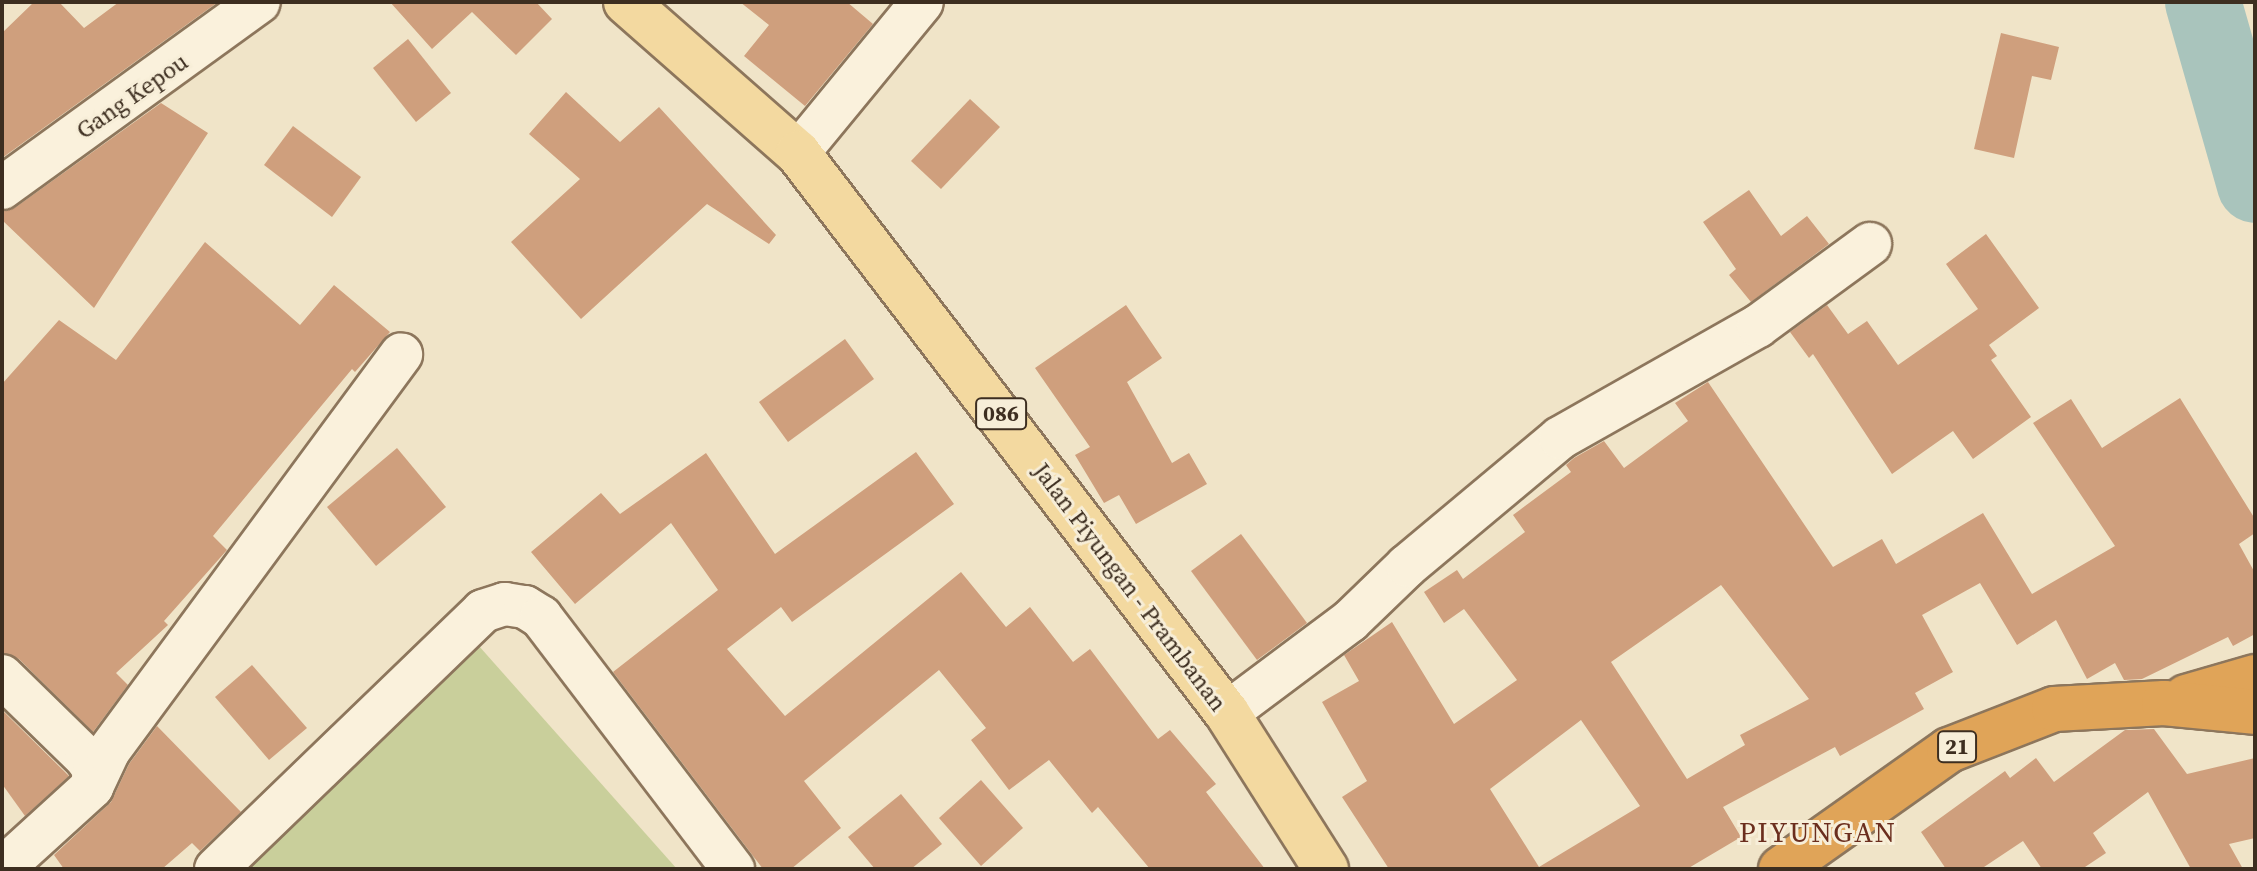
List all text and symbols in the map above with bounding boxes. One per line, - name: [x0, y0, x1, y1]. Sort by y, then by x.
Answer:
- street label: Gang Kepou: [71, 47, 193, 145]
- road number: 086: [975, 396, 1027, 432]
- street label: Jalan Piyungan - Prambanan: [1027, 457, 1233, 717]
- road number: 21: [1937, 729, 1977, 765]
- district label: PIYUNGAN: [1739, 815, 1897, 849]

